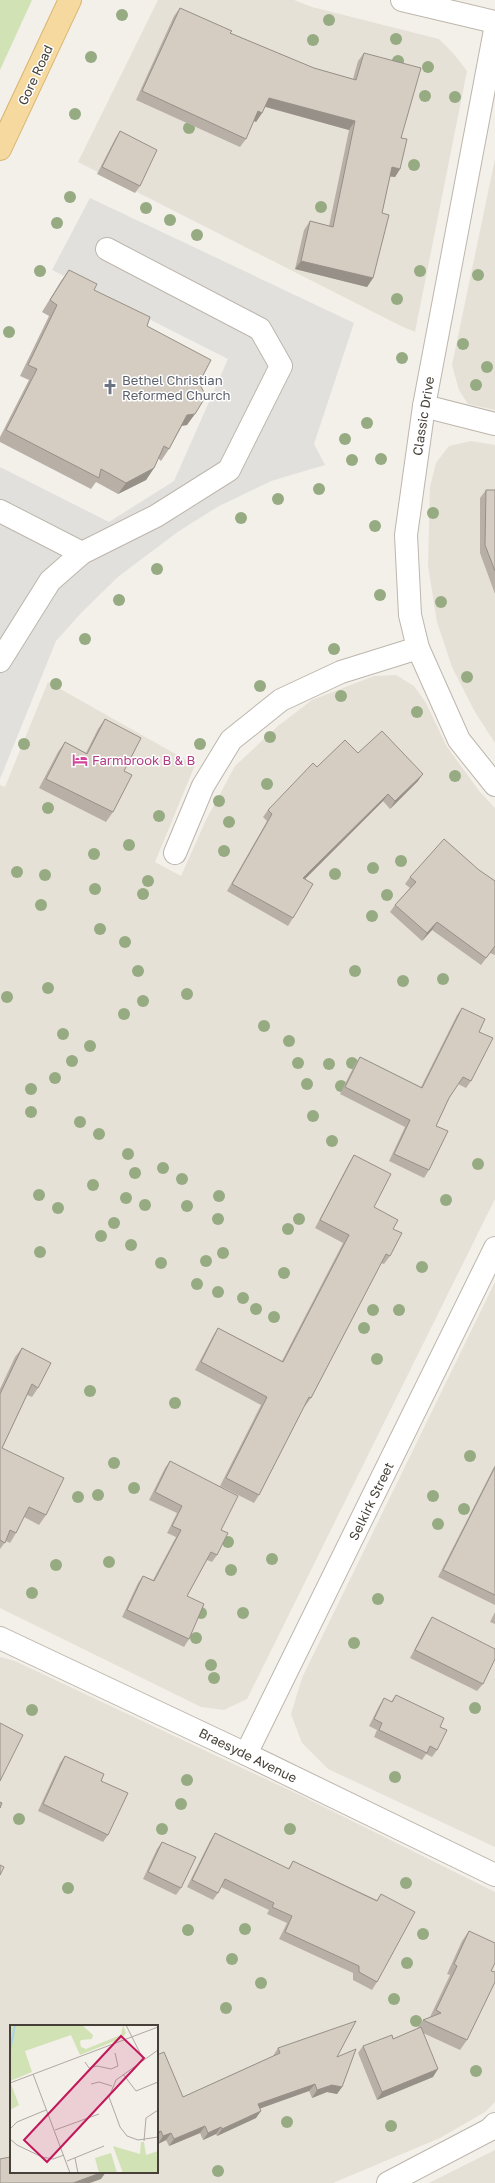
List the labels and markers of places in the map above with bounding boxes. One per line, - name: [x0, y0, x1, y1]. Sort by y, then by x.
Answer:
- place label: Bethel Christian Reformed Church: [122, 372, 231, 403]
- church icon: Bethel Christian Reformed Church: [101, 378, 119, 396]
- hotel icon: Farmbrook B & B: [71, 751, 89, 769]
- place label: Farmbrook B & B: [92, 752, 195, 768]

